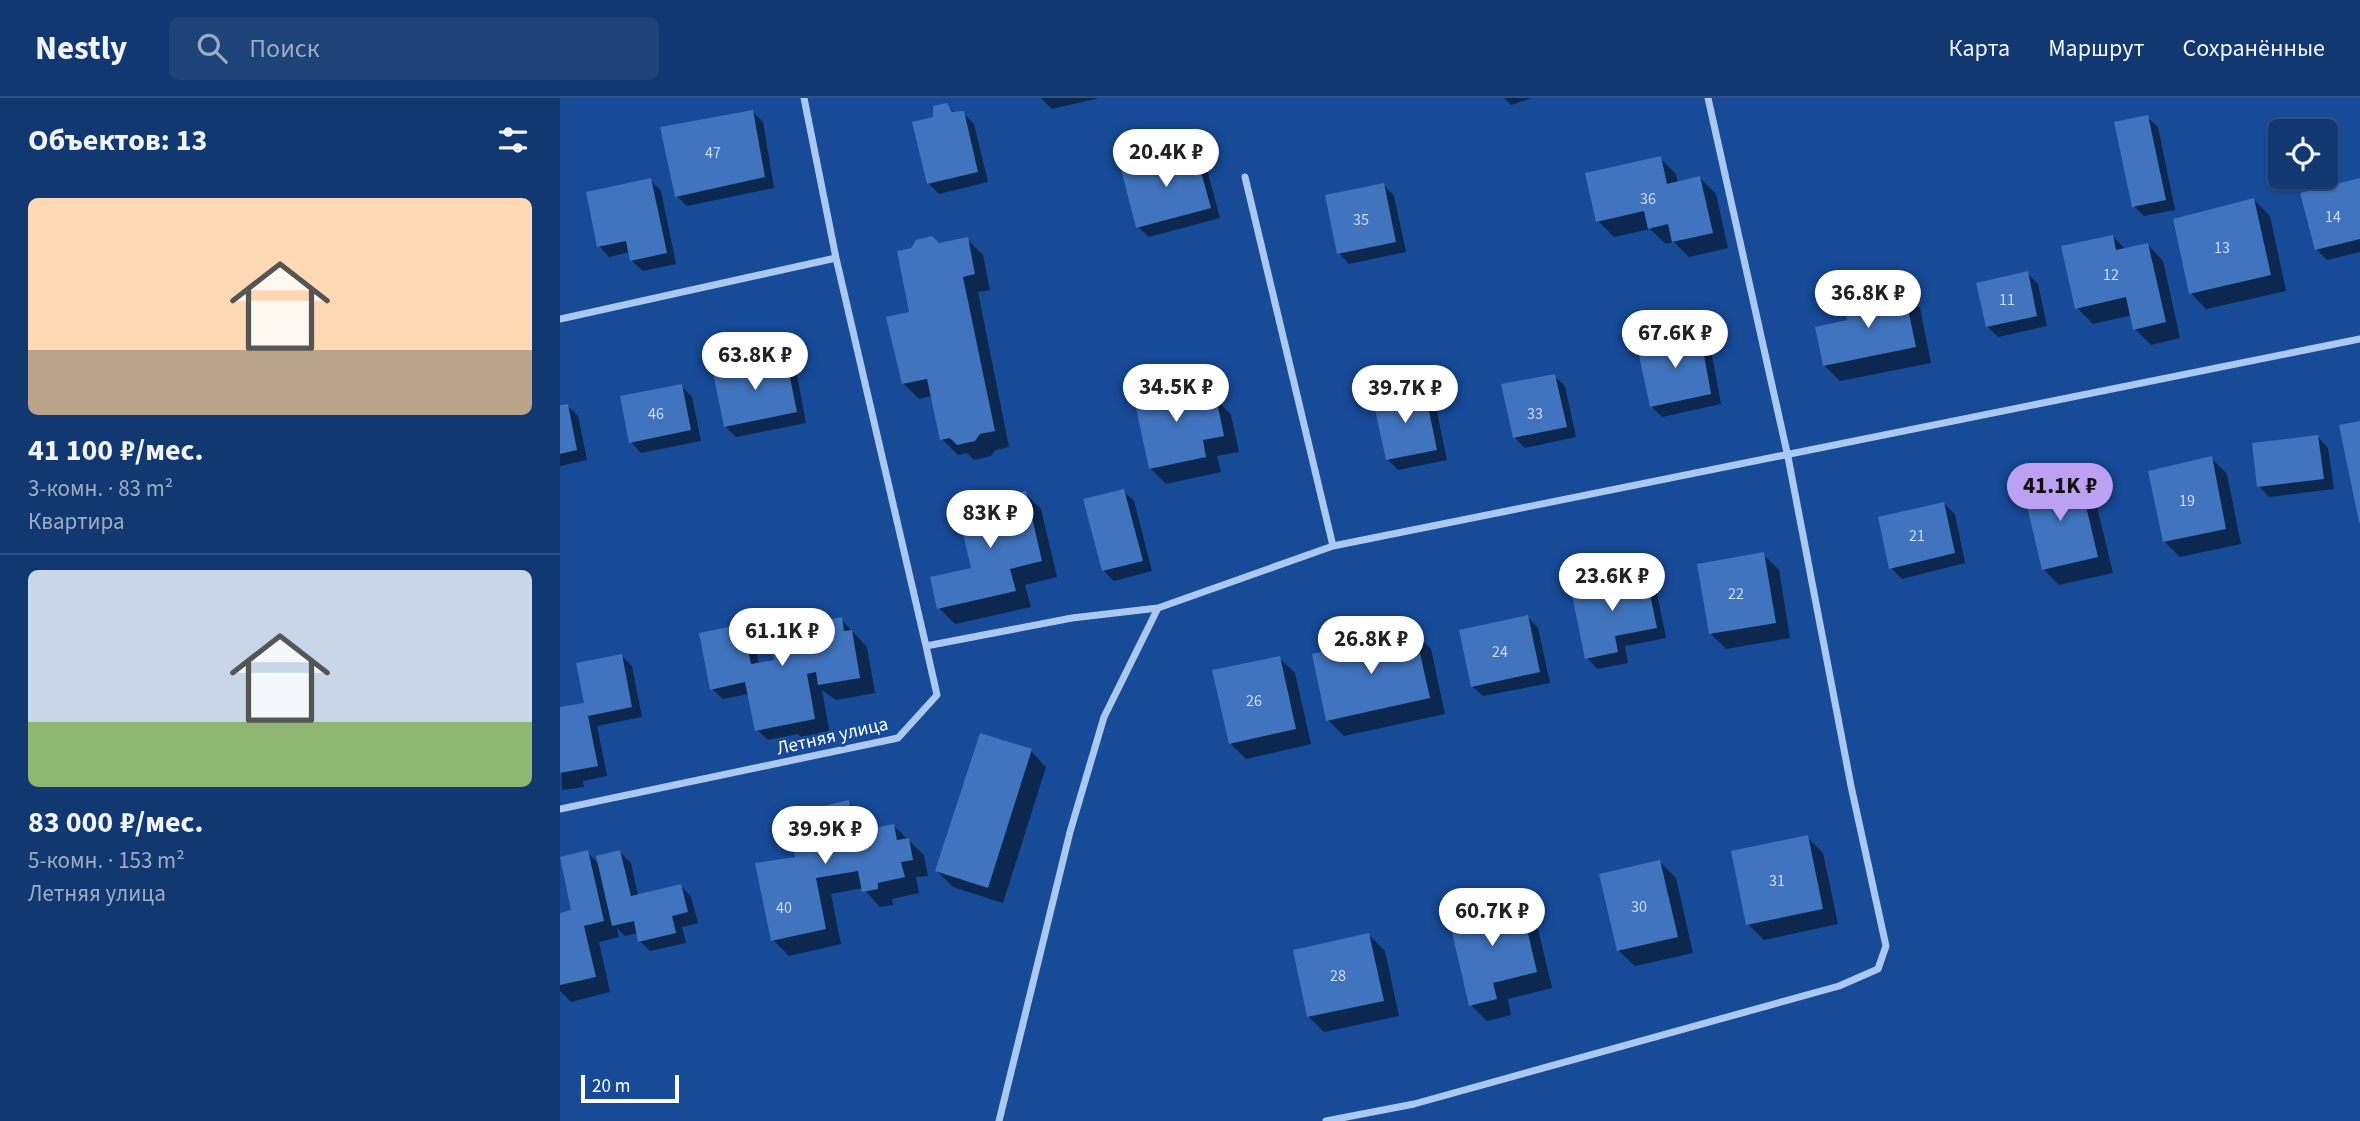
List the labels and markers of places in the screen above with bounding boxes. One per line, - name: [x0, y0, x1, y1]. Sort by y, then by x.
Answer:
- pin: 20.4K ₽: [1101, 130, 1231, 189]
- pin: 36.8K ₽: [1803, 271, 1933, 330]
- pin: 67.6K ₽: [1610, 310, 1740, 370]
- pin: 63.8K ₽: [690, 332, 820, 392]
- pin: 34.5K ₽: [1111, 364, 1241, 424]
- pin: 39.7K ₽: [1340, 366, 1470, 425]
- pin: 41.1K ₽: [1995, 464, 2125, 523]
- pin: 83K ₽: [941, 490, 1039, 550]
- pin: 23.6K ₽: [1547, 554, 1677, 613]
- pin: 61.1K ₽: [717, 608, 847, 668]
- pin: 26.8K ₽: [1306, 616, 1436, 676]
- pin: 39.9K ₽: [760, 806, 890, 866]
- pin: 60.7K ₽: [1427, 888, 1557, 948]

